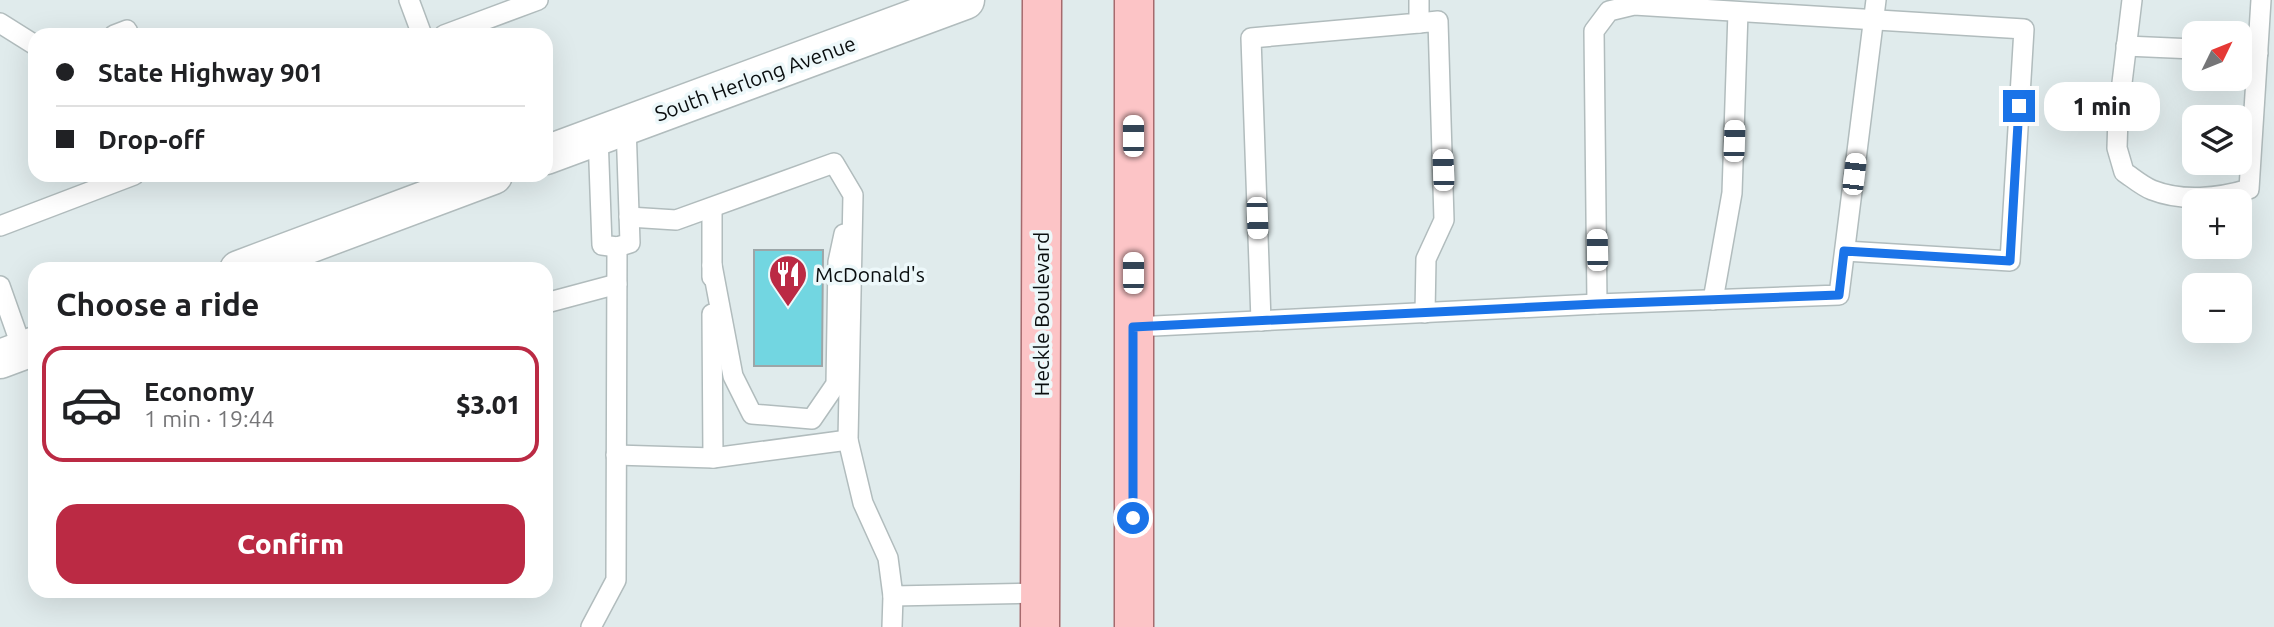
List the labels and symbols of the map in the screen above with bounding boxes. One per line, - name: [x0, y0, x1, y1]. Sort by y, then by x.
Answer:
- north arrow: [2182, 21, 2252, 91]
- street label: South Herlong Avenue: [651, 30, 859, 126]
- callout: 1 min: [2044, 82, 2159, 130]
- route end: [2003, 90, 2035, 122]
- car: [1123, 115, 1144, 157]
- car: [1723, 120, 1746, 162]
- car: [1432, 149, 1455, 191]
- car: [1842, 152, 1867, 196]
- car: [1246, 197, 1269, 239]
- car: [1587, 229, 1608, 271]
- street label: Heckle Boulevard: [1029, 232, 1053, 396]
- car: [1123, 252, 1144, 294]
- restaurant icon: McDonald's: [767, 253, 809, 308]
- place label: McDonald's: [815, 262, 925, 286]
- route start: [1117, 502, 1149, 534]

